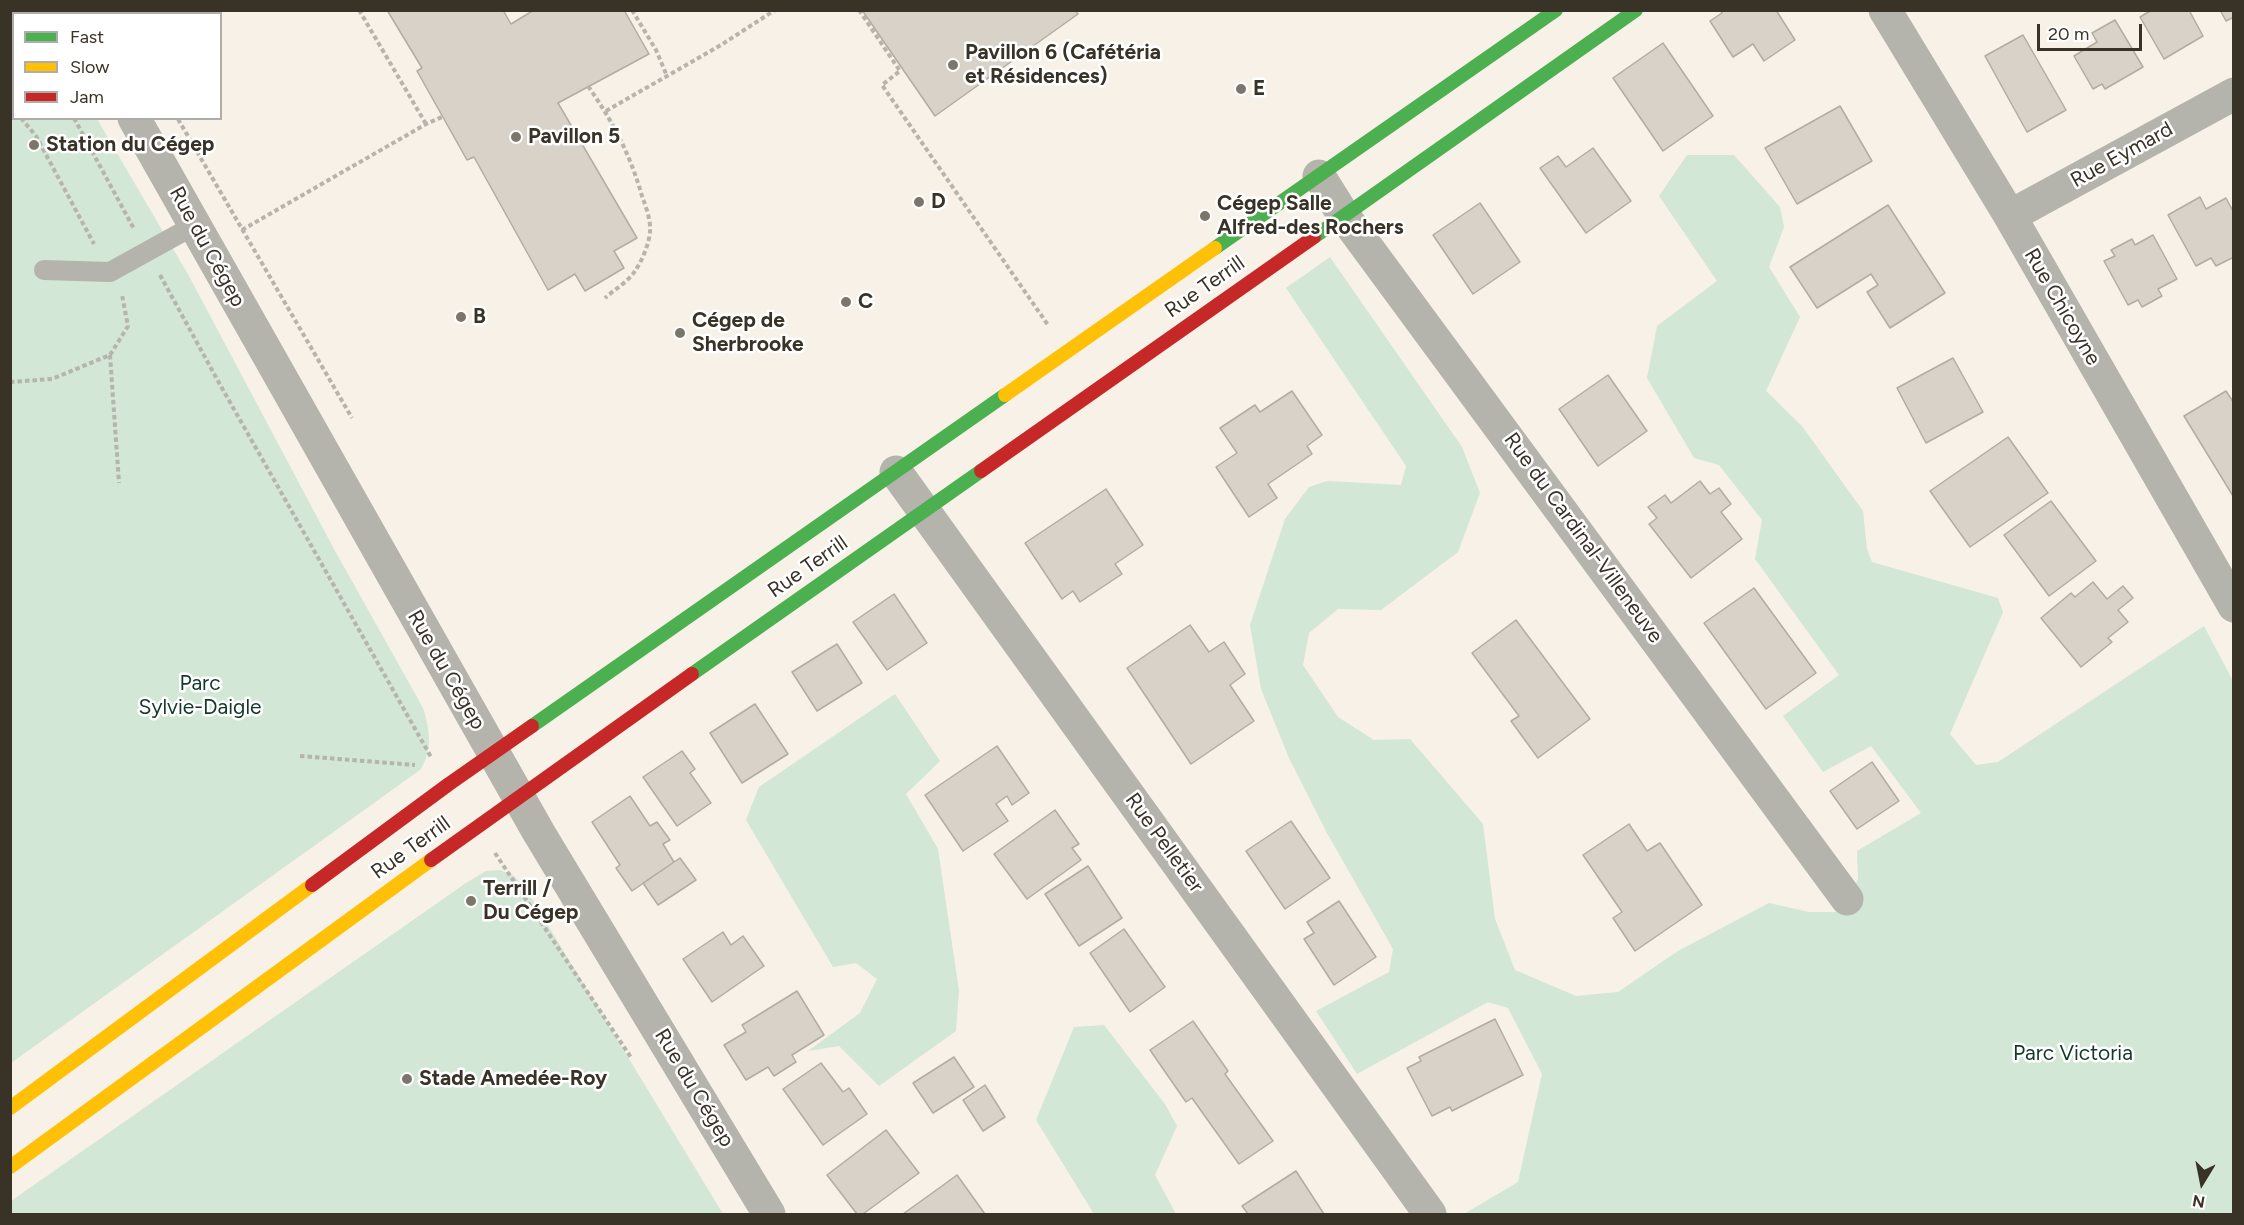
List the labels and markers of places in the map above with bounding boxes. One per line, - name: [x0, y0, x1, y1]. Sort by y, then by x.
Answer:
- place label: Pavillon 6 (Cafétéria et Résidences): [965, 40, 1161, 90]
- marker: Pavillon 6 (Cafétéria et Résidences): [946, 58, 960, 72]
- place label: E: [1253, 76, 1265, 102]
- marker: E: [1234, 82, 1248, 96]
- place label: Pavillon 5: [528, 124, 620, 150]
- marker: Pavillon 5: [509, 130, 523, 144]
- place label: Station du Cégep: [46, 132, 214, 158]
- marker: Station du Cégep: [27, 138, 41, 152]
- place label: D: [931, 189, 946, 215]
- place label: Cégep Salle Alfred-des Rochers: [1217, 191, 1404, 241]
- marker: D: [912, 195, 926, 209]
- marker: Cégep Salle Alfred-des Rochers: [1198, 209, 1212, 223]
- place label: C: [858, 289, 873, 315]
- marker: C: [839, 295, 853, 309]
- place label: B: [473, 304, 486, 330]
- place label: Cégep de Sherbrooke: [692, 308, 804, 358]
- marker: B: [454, 310, 468, 324]
- marker: Cégep de Sherbrooke: [673, 326, 687, 340]
- place label: Terrill / Du Cégep: [483, 876, 578, 926]
- marker: Terrill / Du Cégep: [464, 894, 478, 908]
- place label: Stade Amedée-Roy: [419, 1066, 607, 1092]
- marker: Stade Amedée-Roy: [400, 1072, 414, 1086]

